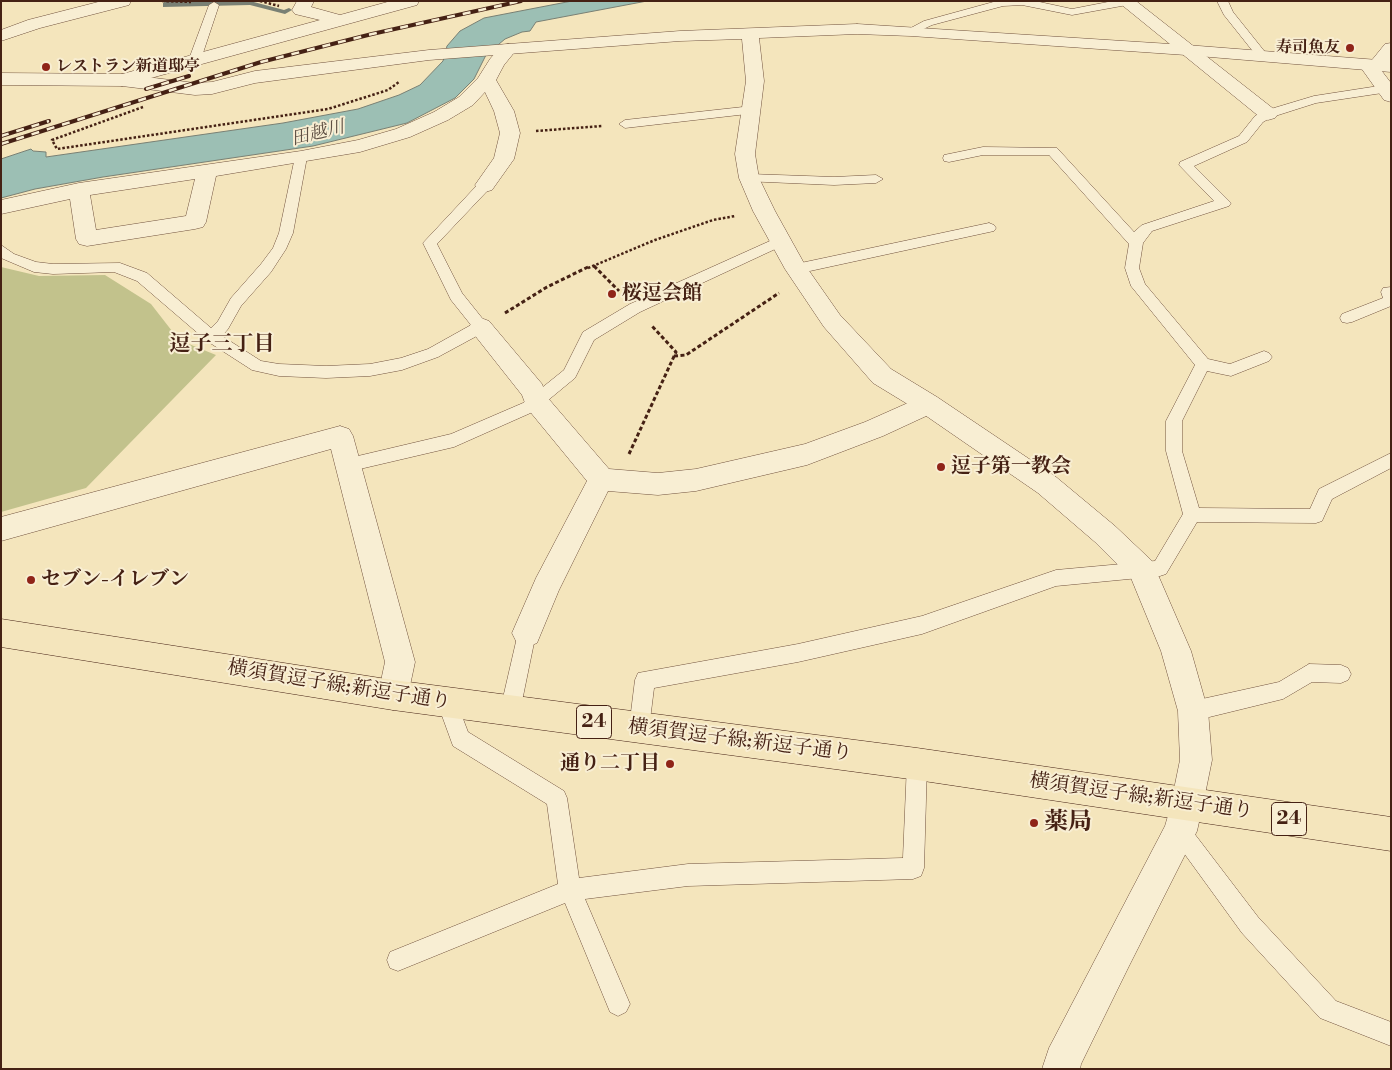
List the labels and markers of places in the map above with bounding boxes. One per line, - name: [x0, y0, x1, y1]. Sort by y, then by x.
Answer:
- place label: 寿司魚友: [1276, 38, 1340, 58]
- marker: 寿司魚友: [1344, 42, 1356, 54]
- place label: レストラン新道邸亭: [56, 57, 200, 77]
- marker: レストラン新道邸亭: [40, 61, 52, 73]
- place label: 桜逗会館: [622, 282, 702, 306]
- marker: 桜逗会館: [606, 288, 618, 300]
- place label: 逗子第一教会: [951, 455, 1071, 479]
- marker: 逗子第一教会: [935, 461, 947, 473]
- place label: セブン-イレブン: [41, 568, 189, 592]
- marker: セブン-イレブン: [25, 574, 37, 586]
- place label: 通り二丁目: [560, 752, 660, 776]
- marker: 通り二丁目: [664, 758, 676, 770]
- place label: 薬局: [1044, 809, 1092, 837]
- marker: 薬局: [1028, 817, 1040, 829]

